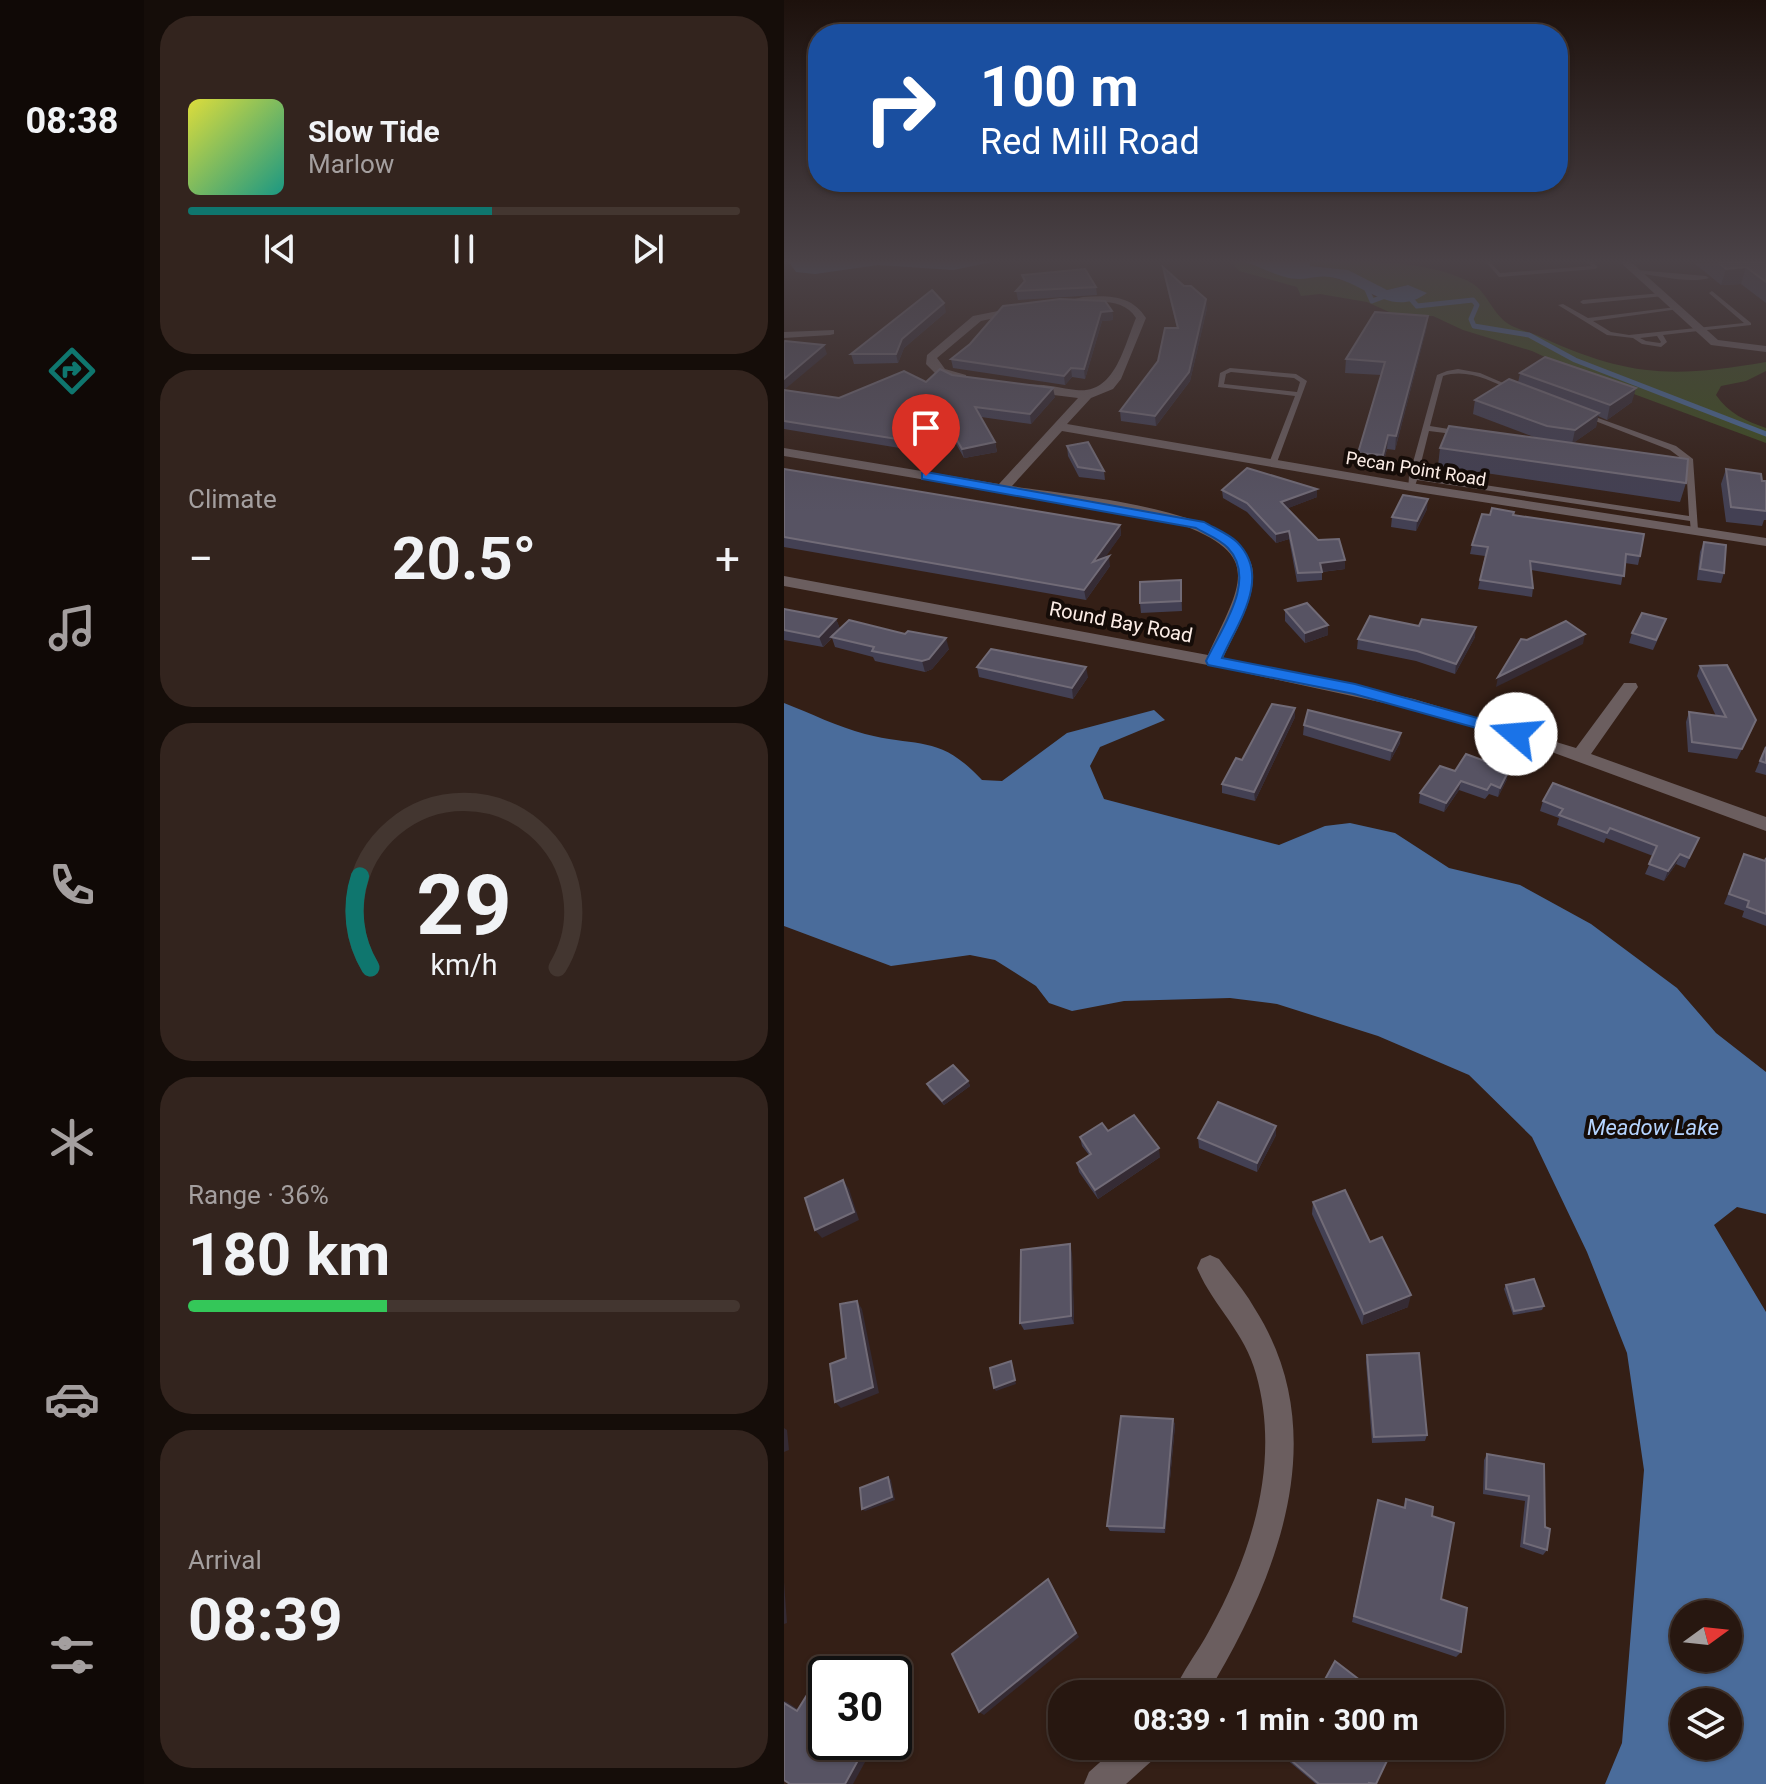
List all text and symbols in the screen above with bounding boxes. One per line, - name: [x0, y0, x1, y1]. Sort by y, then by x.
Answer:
- text: 100 m: [980, 54, 1139, 120]
- icon: right: [848, 56, 952, 160]
- text: 08:38: [26, 100, 118, 142]
- text: Slow Tide: [308, 114, 440, 149]
- text: Red Mill Road: [980, 121, 1200, 163]
- text: Marlow: [308, 149, 394, 179]
- icon: previous: [258, 227, 302, 271]
- icon: pause: [442, 227, 486, 271]
- icon: next: [626, 227, 670, 271]
- icon: directions: [44, 343, 100, 399]
- pin: [892, 394, 960, 476]
- icon: arrive: [904, 406, 948, 450]
- street label: Pecan Point Road: [1344, 447, 1488, 490]
- text: Climate: [188, 484, 277, 514]
- text: 20.5°: [392, 523, 536, 594]
- text: −: [188, 533, 213, 585]
- text: +: [715, 533, 740, 585]
- street label: Round Bay Road: [1047, 596, 1195, 648]
- icon: music: [44, 600, 100, 656]
- position arrow: [1474, 692, 1558, 776]
- icon: phone: [44, 857, 100, 913]
- text: 29: [416, 857, 512, 954]
- text: km/h: [430, 948, 498, 982]
- icon: climate: [44, 1114, 100, 1170]
- water label: Meadow Lake: [1587, 1115, 1719, 1140]
- text: Range · 36%: [188, 1180, 329, 1210]
- text: 180 km: [188, 1219, 390, 1290]
- icon: car: [44, 1371, 100, 1427]
- text: Arrival: [188, 1545, 262, 1575]
- text: 08:39: [188, 1584, 343, 1655]
- north arrow: [1670, 1600, 1742, 1672]
- map controls: [1670, 1600, 1742, 1760]
- icon: filters: [44, 1627, 100, 1683]
- speed limit sign: 30: [808, 1656, 912, 1760]
- button: layers: [1670, 1688, 1742, 1760]
- text: 08:39 · 1 min · 300 m: [1133, 1702, 1419, 1737]

